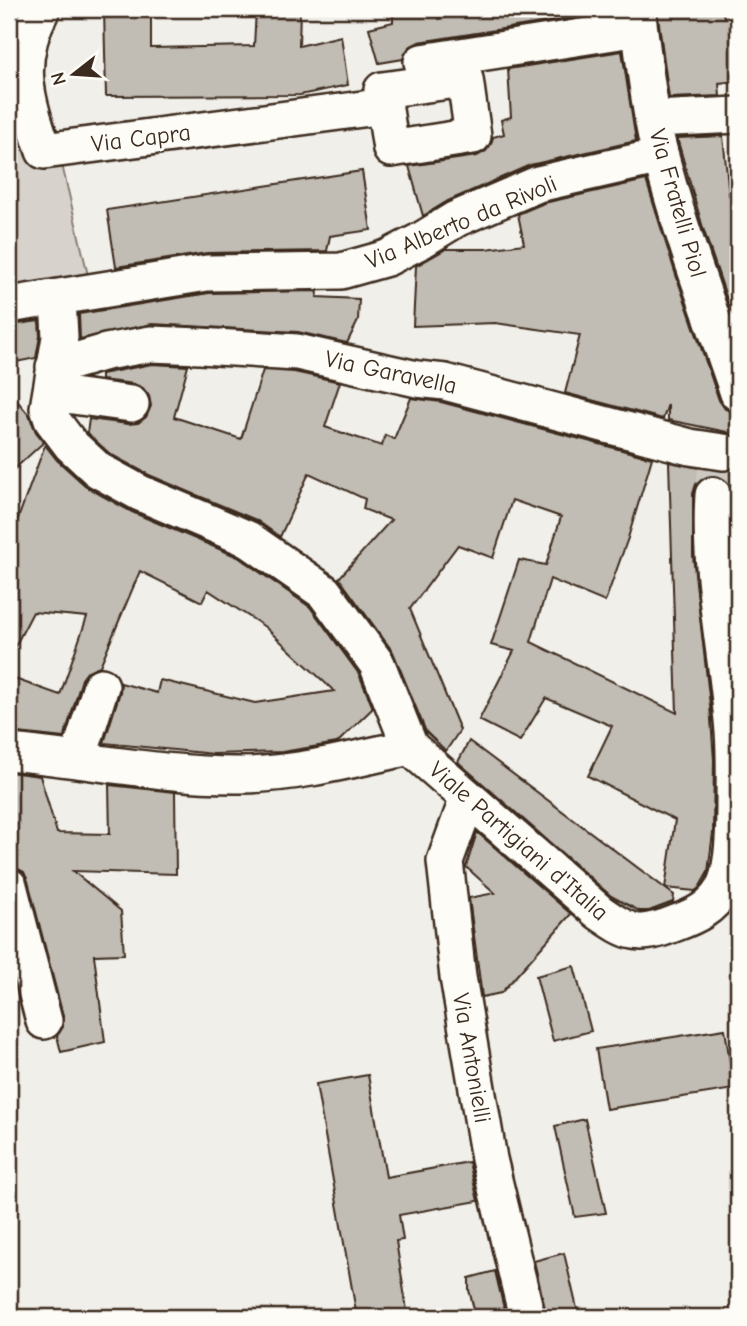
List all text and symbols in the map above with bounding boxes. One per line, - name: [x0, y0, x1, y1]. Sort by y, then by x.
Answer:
- north arrow: [38, 38, 108, 108]
- text: N: [46, 70, 71, 88]
- street label: Via Capra: [90, 118, 192, 158]
- street label: Via Fratelli Piol: [643, 126, 713, 280]
- street label: Via Alberto da Rivoli: [361, 169, 561, 275]
- street label: Via Garavella: [322, 344, 460, 400]
- street label: Viale Partigiani d'Italia: [424, 756, 614, 926]
- street label: Via Antonielli: [447, 991, 497, 1125]

